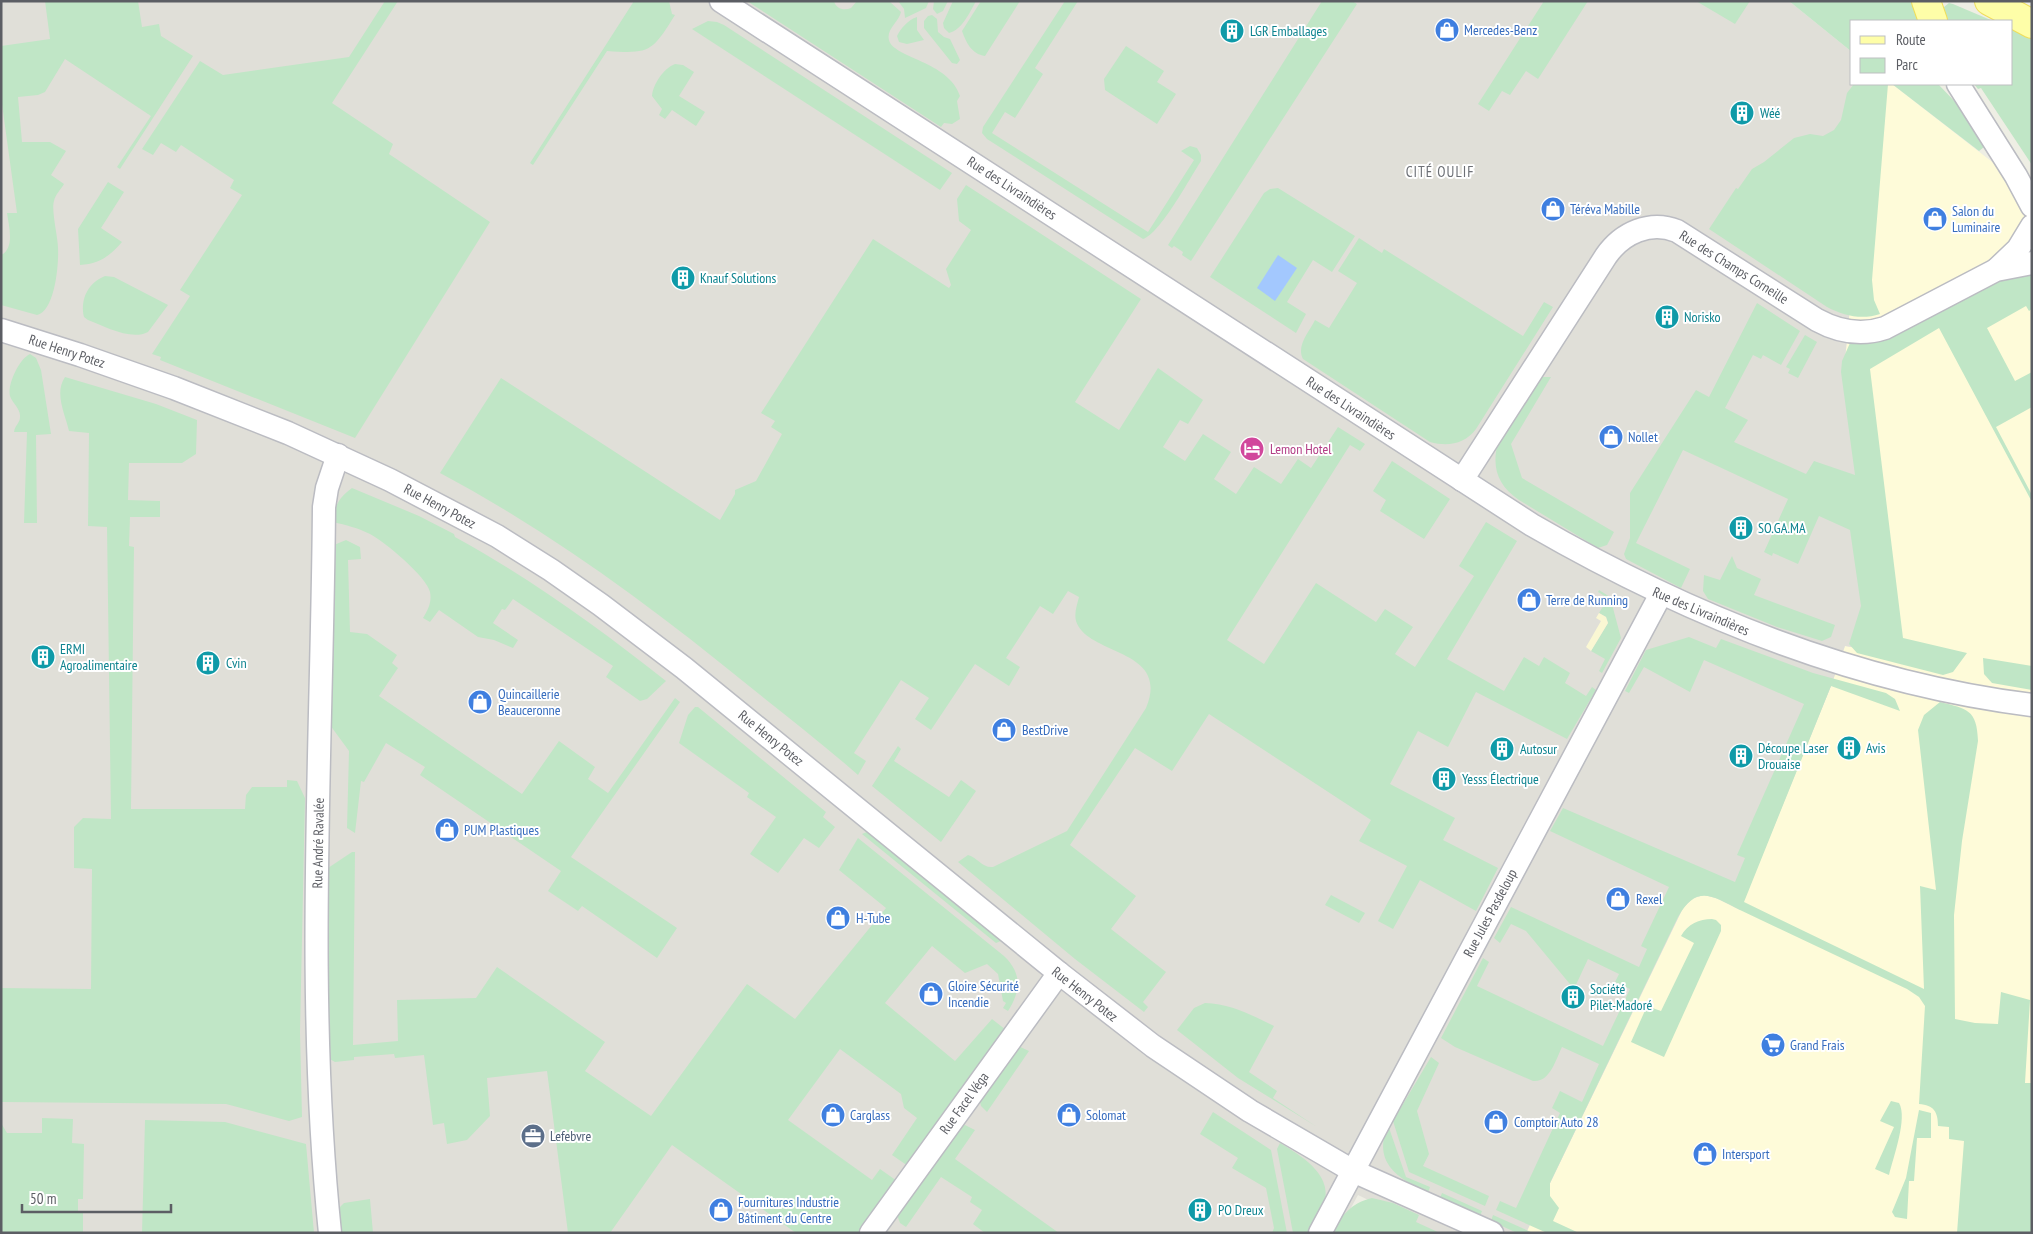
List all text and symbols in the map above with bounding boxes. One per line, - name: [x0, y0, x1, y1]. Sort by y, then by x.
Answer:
- shop icon: Mercedes-Benz: [1434, 17, 1460, 43]
- building icon: LGR Emballages: [1219, 18, 1245, 44]
- legend: [1850, 20, 2013, 85]
- place label: Mercedes-Benz: [1464, 21, 1537, 39]
- place label: LGR Emballages: [1250, 22, 1327, 40]
- text: Route: [1896, 30, 1926, 49]
- text: Parc: [1896, 55, 1918, 74]
- building icon: Wéé: [1729, 100, 1755, 126]
- place label: Wéé: [1760, 104, 1781, 122]
- street label: Rue des Livraindières: [964, 152, 1060, 224]
- district label: CITÉ OULIF: [1406, 162, 1474, 181]
- shop icon: Téréva Mabille: [1540, 196, 1566, 222]
- place label: Téréva Mabille: [1570, 200, 1640, 218]
- place label: Salon du Luminaire: [1952, 202, 2000, 236]
- shop icon: Salon du Luminaire: [1922, 206, 1948, 232]
- street label: Rue des Champs Corneille: [1676, 226, 1792, 308]
- building icon: Knauf Solutions: [670, 265, 696, 291]
- place label: Knauf Solutions: [700, 269, 776, 287]
- building icon: Norisko: [1654, 304, 1680, 330]
- place label: Norisko: [1684, 308, 1721, 326]
- street label: Rue Henry Potez: [27, 330, 107, 372]
- street label: Rue des Livraindières: [1303, 372, 1399, 444]
- shop icon: Nollet: [1598, 424, 1624, 450]
- place label: Nollet: [1628, 428, 1658, 446]
- hotel icon: Lemon Hotel: [1239, 436, 1265, 462]
- place label: Lemon Hotel: [1270, 440, 1332, 458]
- street label: Rue Henry Potez: [401, 479, 479, 533]
- building icon: SO.GA.MA: [1728, 515, 1754, 541]
- place label: SO.GA.MA: [1758, 519, 1806, 537]
- street label: Rue des Livraindières: [1650, 583, 1752, 640]
- shop icon: Terre de Running: [1516, 587, 1542, 613]
- place label: Terre de Running: [1546, 591, 1628, 609]
- place label: ERMI Agroalimentaire: [60, 640, 138, 674]
- building icon: ERMI Agroalimentaire: [30, 644, 56, 670]
- building icon: Cvin: [195, 650, 221, 676]
- place label: Cvin: [226, 654, 247, 672]
- place label: Quincaillerie Beauceronne: [498, 685, 561, 719]
- shop icon: Quincaillerie Beauceronne: [467, 689, 493, 715]
- street label: Rue Henry Potez: [735, 706, 807, 770]
- shop icon: BestDrive: [991, 717, 1017, 743]
- place label: BestDrive: [1022, 721, 1069, 739]
- building icon: Avis: [1836, 735, 1862, 761]
- building icon: Autosur: [1489, 736, 1515, 762]
- place label: Découpe Laser Drouaise: [1758, 739, 1828, 773]
- place label: Avis: [1866, 739, 1886, 757]
- place label: Autosur: [1520, 740, 1557, 758]
- building icon: Découpe Laser Drouaise: [1728, 743, 1754, 769]
- building icon: Yesss Électrique: [1431, 766, 1457, 792]
- place label: Yesss Électrique: [1462, 770, 1539, 788]
- street label: Rue André Ravalée: [308, 797, 328, 888]
- shop icon: PUM Plastiques: [434, 817, 460, 843]
- place label: PUM Plastiques: [464, 821, 539, 839]
- street label: Rue Jules Pasdeloup: [1459, 866, 1521, 960]
- shop icon: Rexel: [1605, 886, 1631, 912]
- place label: Rexel: [1636, 890, 1663, 908]
- shop icon: H-Tube: [825, 905, 851, 931]
- place label: H-Tube: [856, 909, 891, 927]
- street label: Rue Henry Potez: [1048, 963, 1122, 1025]
- place label: Gloire Sécurité Incendie: [948, 977, 1019, 1011]
- place label: Société Pilet-Madoré: [1590, 980, 1652, 1014]
- shop icon: Gloire Sécurité Incendie: [918, 981, 944, 1007]
- building icon: Société Pilet-Madoré: [1560, 984, 1586, 1010]
- supermarket icon: Grand Frais: [1760, 1032, 1786, 1058]
- place label: Grand Frais: [1790, 1036, 1845, 1054]
- street label: Rue Facel Véga: [935, 1068, 993, 1138]
- shop icon: Carglass: [820, 1102, 846, 1128]
- shop icon: Solomat: [1056, 1102, 1082, 1128]
- place label: Carglass: [850, 1106, 890, 1124]
- place label: Solomat: [1086, 1106, 1126, 1124]
- shop icon: Comptoir Auto 28: [1483, 1109, 1509, 1135]
- place label: Comptoir Auto 28: [1514, 1113, 1599, 1131]
- office icon: Lefebvre: [520, 1123, 546, 1149]
- place label: Lefebvre: [550, 1127, 591, 1145]
- shop icon: Intersport: [1692, 1141, 1718, 1167]
- place label: Intersport: [1722, 1145, 1770, 1163]
- scale bar: [22, 1182, 171, 1214]
- text: 50 m: [30, 1189, 56, 1208]
- place label: Fournitures Industrie Bâtiment du Centre: [738, 1193, 839, 1227]
- shop icon: Fournitures Industrie Bâtiment du Centre: [708, 1197, 734, 1223]
- building icon: PO Dreux: [1187, 1197, 1213, 1223]
- place label: PO Dreux: [1218, 1201, 1264, 1219]

